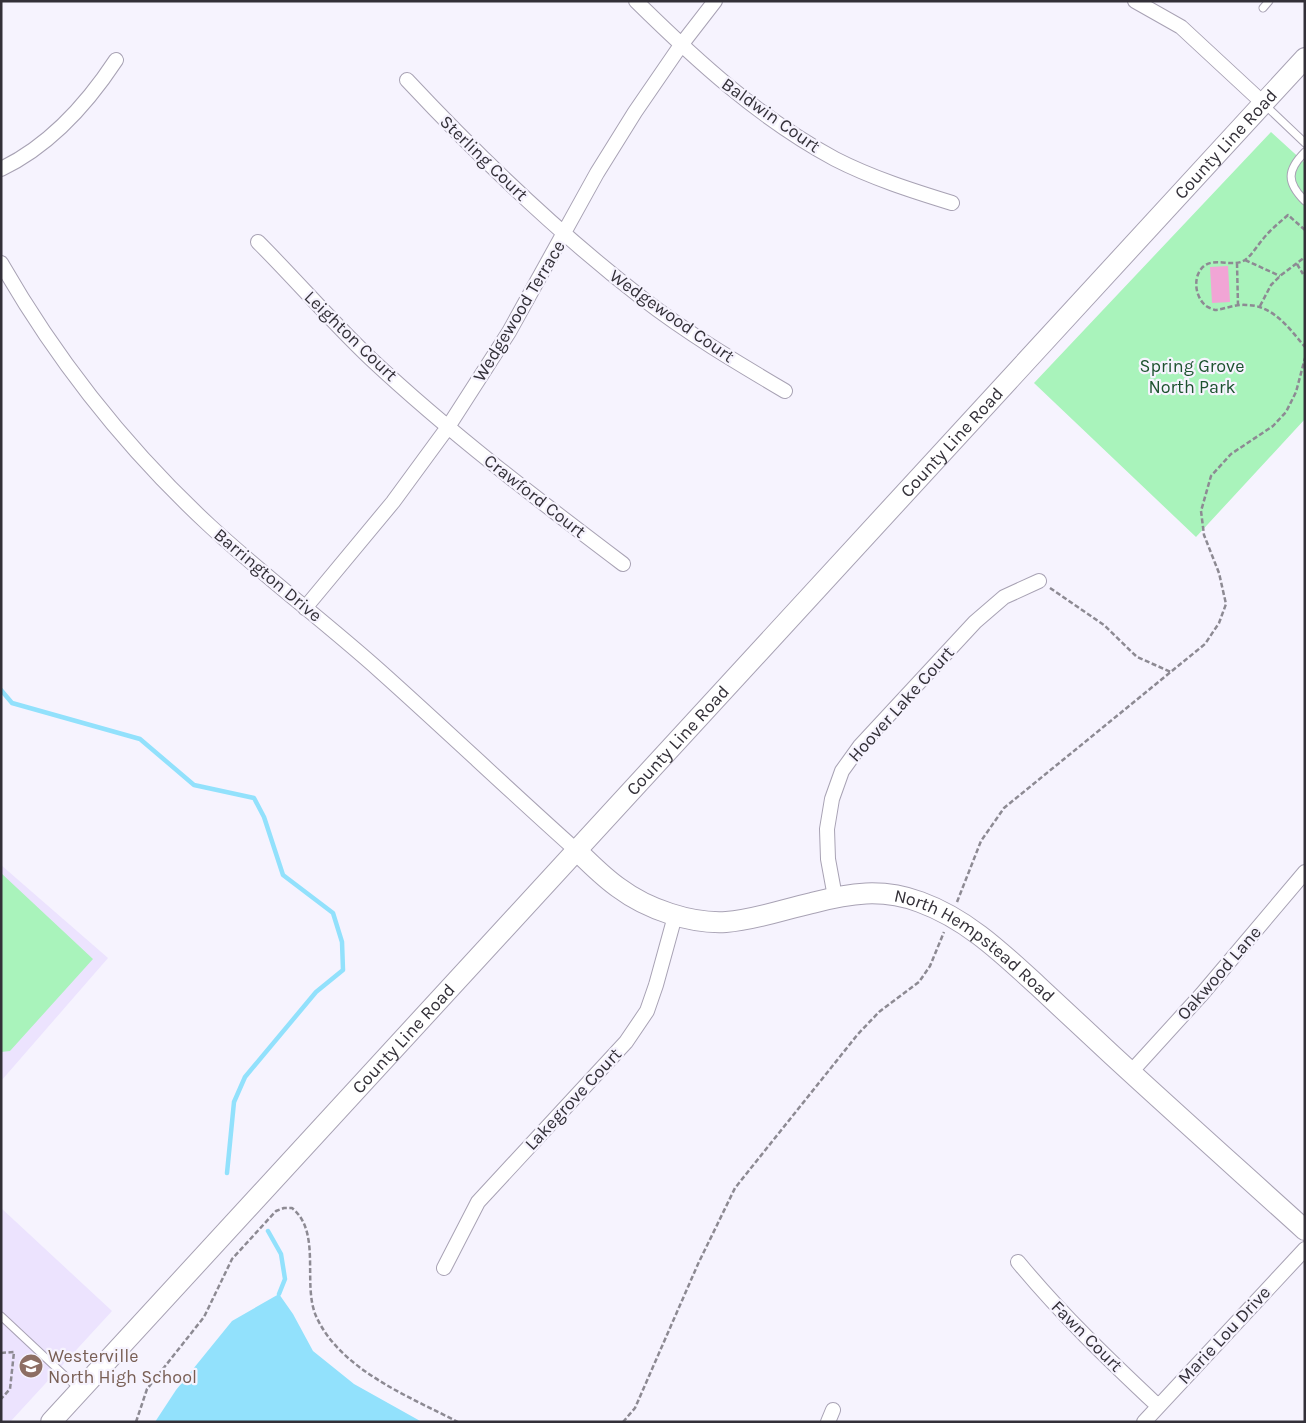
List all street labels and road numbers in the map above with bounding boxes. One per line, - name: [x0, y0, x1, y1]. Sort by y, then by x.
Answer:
- street label: Baldwin Court: [717, 73, 825, 157]
- street label: County Line Road: [1170, 84, 1282, 204]
- street label: Sterling Court: [435, 110, 533, 206]
- street label: Wedgewood Terrace: [468, 236, 570, 386]
- street label: Wedgewood Court: [605, 265, 739, 367]
- street label: Leighton Court: [300, 286, 402, 386]
- street label: County Line Road: [896, 383, 1008, 502]
- street label: Crawford Court: [480, 449, 590, 543]
- street label: Barrington Drive: [209, 523, 327, 627]
- street label: Hoover Lake Court: [843, 642, 959, 766]
- street label: County Line Road: [622, 681, 734, 800]
- street label: North Hempstead Road: [892, 884, 1059, 1007]
- street label: Oakwood Lane: [1172, 921, 1266, 1025]
- street label: County Line Road: [348, 979, 460, 1098]
- street label: Lakegrove Court: [520, 1043, 626, 1155]
- street label: Marie Lou Drive: [1173, 1281, 1275, 1389]
- street label: Fawn Court: [1047, 1296, 1128, 1377]

